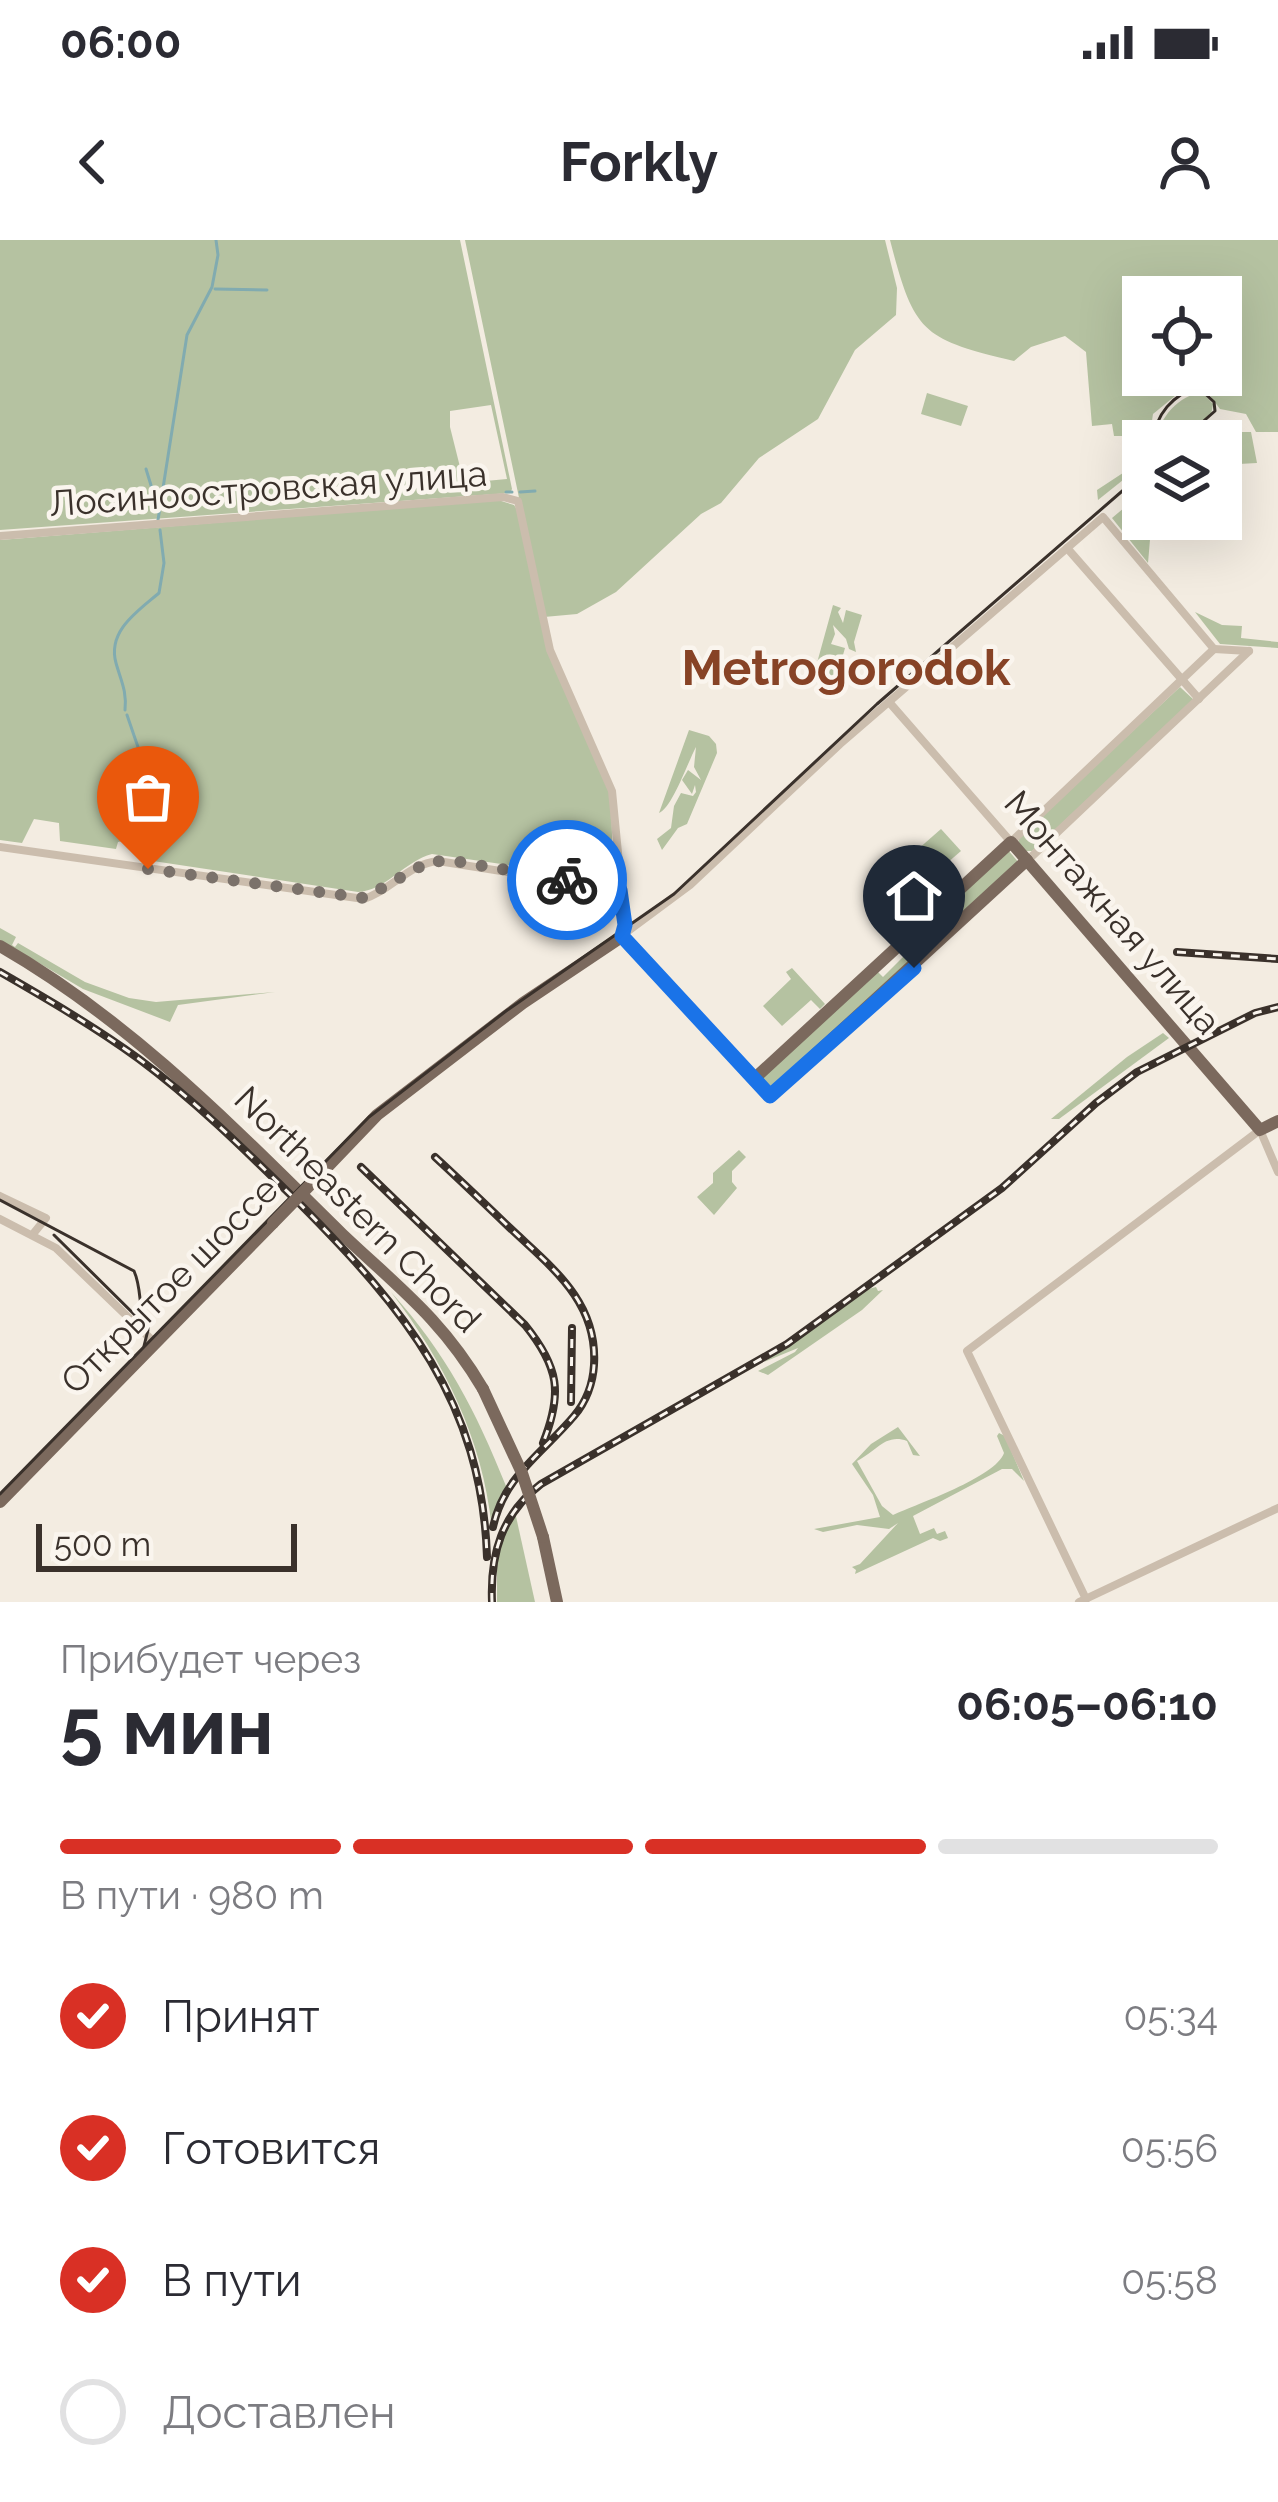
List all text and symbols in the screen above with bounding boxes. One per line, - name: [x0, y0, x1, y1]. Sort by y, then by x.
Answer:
- text: 06:00: [60, 16, 181, 69]
- icon: back: [60, 129, 126, 195]
- icon: person: [1152, 129, 1218, 195]
- text: Forkly: [560, 130, 718, 194]
- map controls: [1122, 276, 1242, 540]
- button: locate: [1122, 276, 1242, 396]
- button: layers: [1122, 420, 1242, 540]
- street label: Лосиноостровская улица: [48, 452, 488, 524]
- district label: Metrogorodok: [681, 640, 1011, 696]
- pin: [97, 746, 199, 869]
- icon: bag: [115, 764, 181, 830]
- street label: Монтажная улица: [996, 782, 1230, 1042]
- courier: [507, 820, 627, 940]
- pin: [863, 845, 965, 968]
- icon: bike: [534, 847, 600, 913]
- icon: home: [881, 863, 947, 929]
- street label: Northeastern Chord: [226, 1077, 490, 1341]
- street label: Открытое шоссе: [52, 1168, 286, 1402]
- scale bar: [36, 1518, 297, 1571]
- text: 500 m: [54, 1525, 151, 1564]
- text: Прибудет через: [60, 1636, 361, 1682]
- text: 06:05–06:10: [956, 1678, 1218, 1731]
- text: 5 мин: [60, 1681, 274, 1772]
- text: В пути · 980 m: [60, 1872, 324, 1918]
- icon: check: [60, 1983, 126, 2049]
- text: Принят: [162, 1990, 320, 2043]
- text: 05:34: [1123, 1993, 1218, 2039]
- icon: check: [60, 2115, 126, 2181]
- text: Готовится: [162, 2122, 380, 2175]
- text: 05:56: [1121, 2125, 1218, 2171]
- icon: check: [60, 2247, 126, 2313]
- text: В пути: [162, 2254, 302, 2307]
- text: 05:58: [1121, 2257, 1218, 2303]
- text: Доставлен: [162, 2386, 395, 2439]

